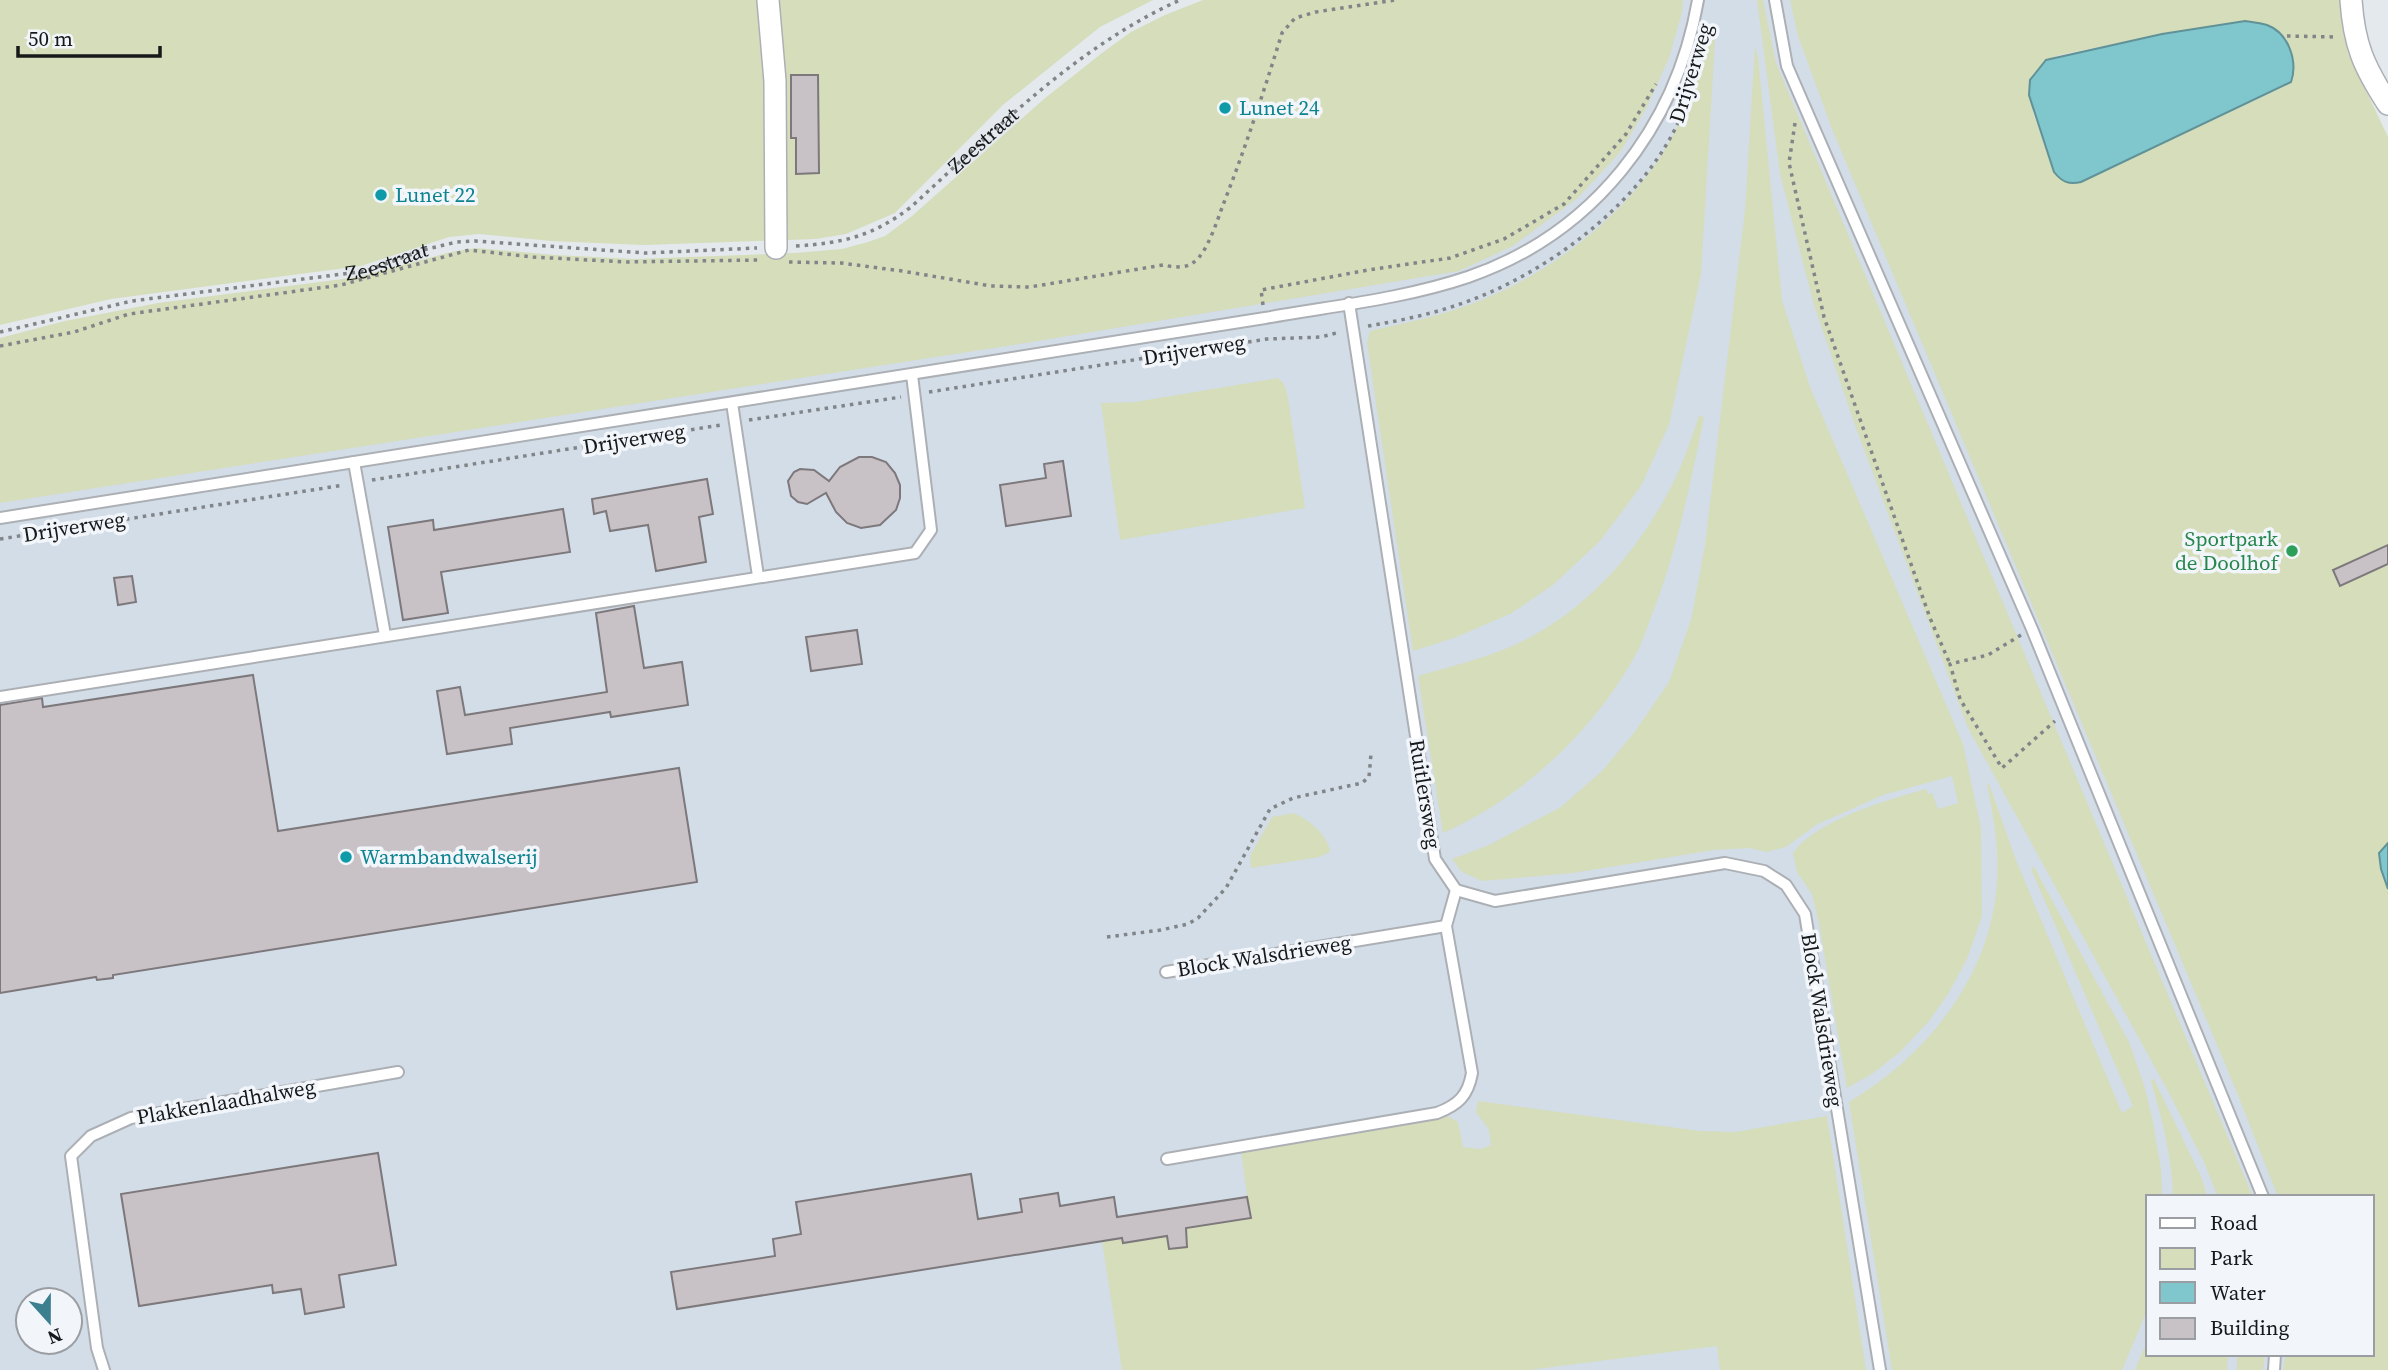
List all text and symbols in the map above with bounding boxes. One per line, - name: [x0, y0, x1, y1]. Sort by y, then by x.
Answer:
- scale bar: [18, 14, 159, 58]
- street label: Drijverweg: [1662, 19, 1719, 126]
- text: 50 m: [28, 24, 73, 53]
- place label: Lunet 24: [1239, 93, 1320, 122]
- street label: Zeestraat: [941, 100, 1025, 180]
- marker: Lunet 24: [1217, 100, 1233, 116]
- place label: Lunet 22: [395, 180, 475, 209]
- marker: Lunet 22: [373, 187, 389, 203]
- street label: Zeestraat: [344, 234, 431, 287]
- street label: Drijverweg: [1141, 327, 1247, 372]
- street label: Drijverweg: [581, 416, 687, 461]
- street label: Drijverweg: [21, 504, 127, 549]
- place label: Sportpark de Doolhof: [2175, 524, 2280, 577]
- marker: Sportpark de Doolhof: [2284, 543, 2300, 559]
- street label: Ruitlersweg: [1403, 737, 1448, 851]
- place label: Warmbandwalserij: [360, 842, 538, 871]
- marker: Warmbandwalserij: [338, 849, 354, 865]
- street label: Block Walsdrieweg: [1175, 927, 1353, 984]
- street label: Block Walsdrieweg: [1794, 931, 1851, 1109]
- street label: Plakkenlaadhalweg: [134, 1071, 318, 1132]
- legend: [2146, 1195, 2374, 1356]
- text: Road: [2210, 1208, 2258, 1237]
- text: Park: [2210, 1243, 2254, 1272]
- text: Water: [2210, 1278, 2266, 1307]
- north arrow: [14, 1286, 84, 1356]
- text: Building: [2210, 1313, 2289, 1342]
- text: N: [44, 1322, 66, 1352]

